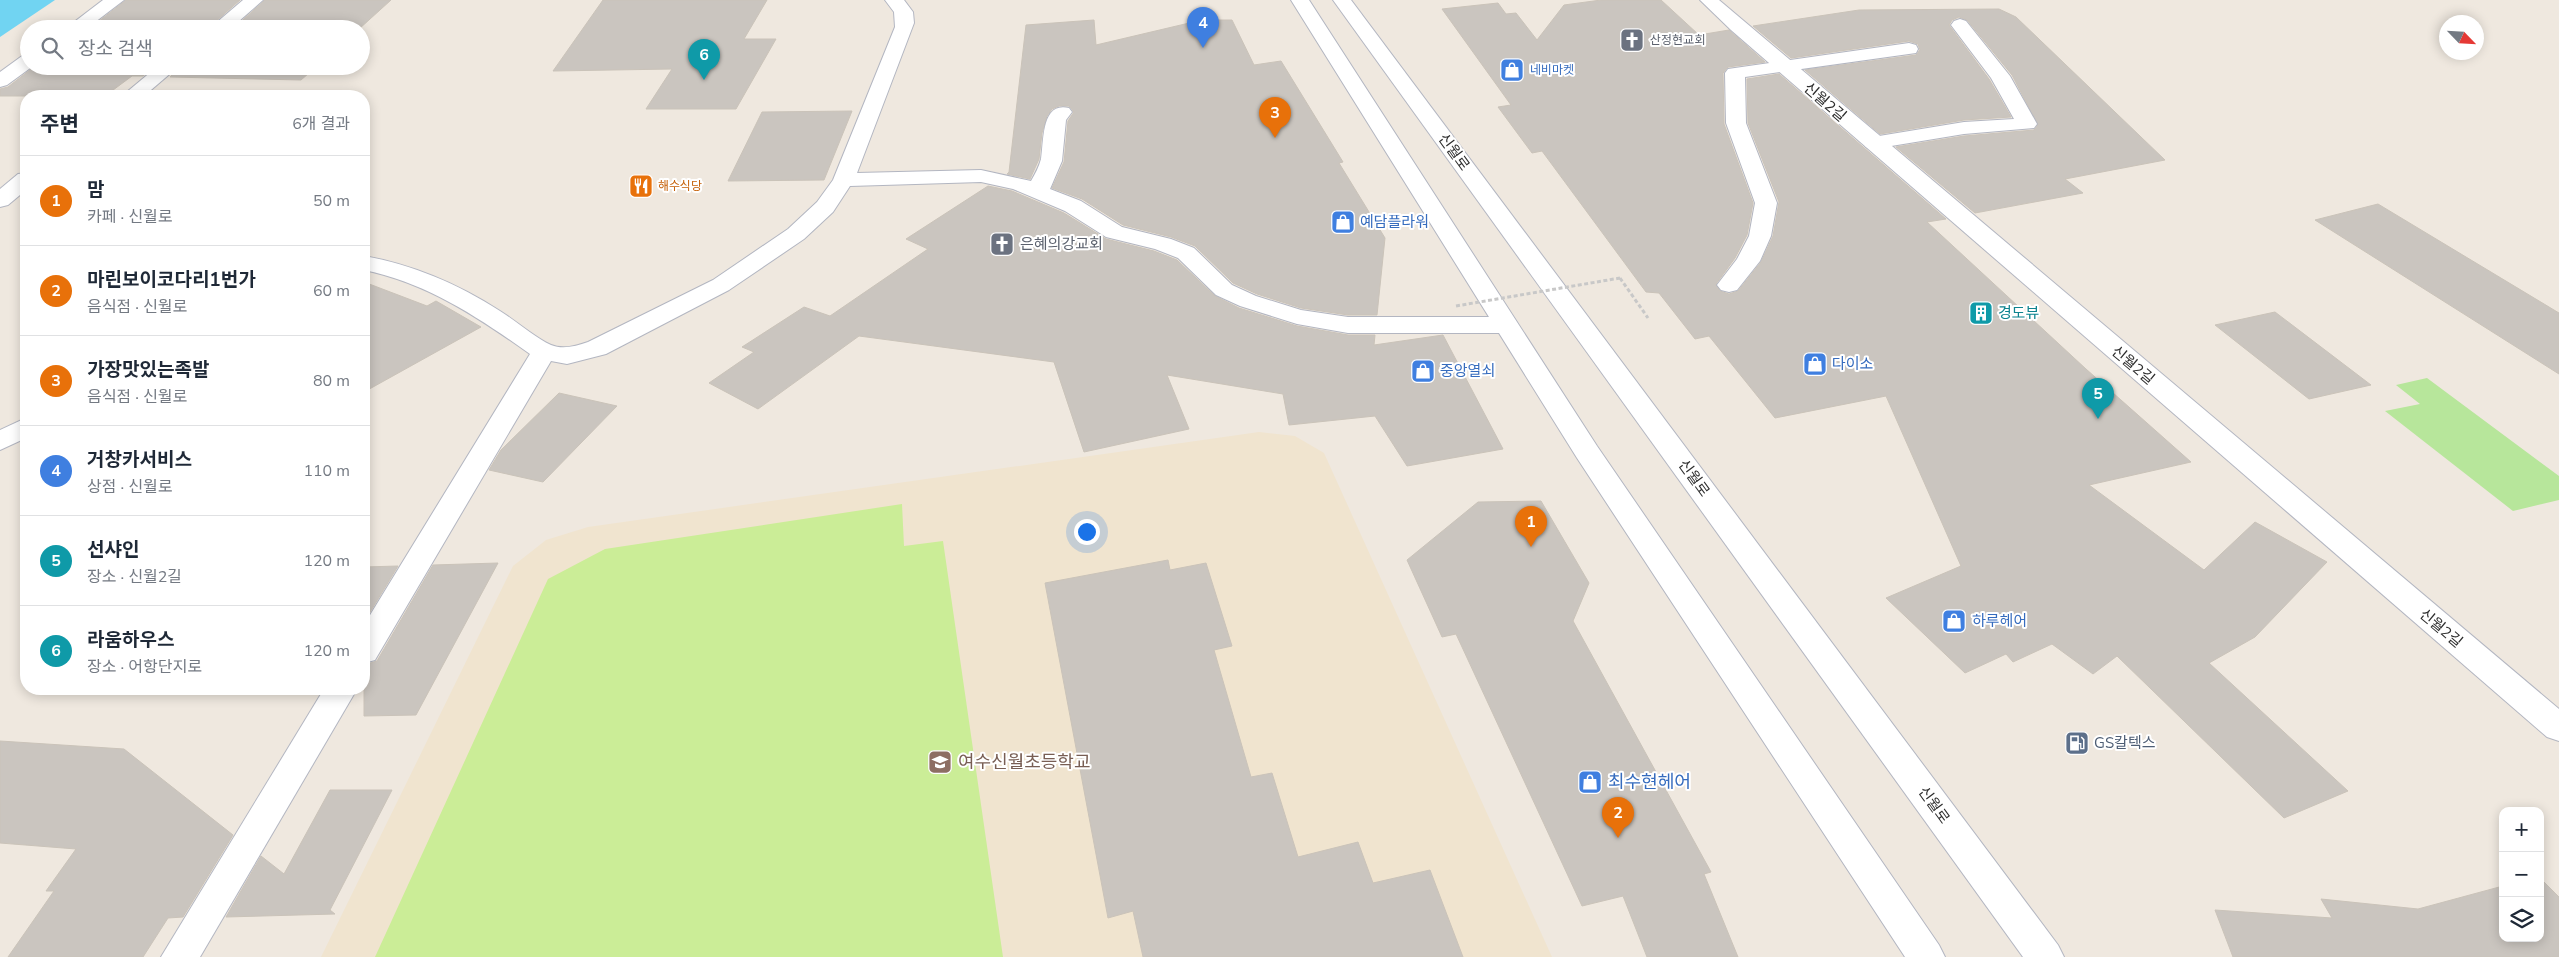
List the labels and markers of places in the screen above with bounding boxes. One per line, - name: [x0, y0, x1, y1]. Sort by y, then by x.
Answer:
- pin: 4: [1187, 7, 1219, 48]
- church icon: 산정현교회: [1619, 27, 1645, 53]
- place label: 산정현교회: [1650, 32, 1705, 48]
- pin: 6: [688, 39, 720, 80]
- shop icon: 네비마켓: [1499, 57, 1525, 83]
- place label: 네비마켓: [1530, 62, 1574, 78]
- pin: 3: [1259, 97, 1291, 138]
- restaurant icon: 해수식당: [628, 173, 654, 199]
- place label: 해수식당: [658, 178, 702, 194]
- shop icon: 예담플라워: [1330, 209, 1356, 235]
- place label: 예담플라워: [1360, 212, 1429, 232]
- church icon: 은혜의강교회: [989, 231, 1015, 257]
- place label: 은혜의강교회: [1020, 234, 1103, 254]
- building icon: 경도뷰: [1968, 300, 1994, 326]
- place label: 경도뷰: [1998, 303, 2040, 323]
- shop icon: 다이소: [1802, 351, 1828, 377]
- place label: 다이소: [1832, 354, 1874, 374]
- shop icon: 중앙열쇠: [1410, 358, 1436, 384]
- place label: 중앙열쇠: [1440, 361, 1495, 381]
- pin: 5: [2082, 378, 2114, 419]
- pin: 1: [1515, 506, 1547, 547]
- shop icon: 하루헤어: [1941, 608, 1967, 634]
- place label: 하루헤어: [1972, 611, 2027, 631]
- fuel station icon: GS칼텍스: [2064, 730, 2090, 756]
- place label: GS칼텍스: [2094, 733, 2156, 753]
- school or university icon: 여수신월초등학교: [927, 749, 953, 775]
- place label: 여수신월초등학교: [958, 750, 1090, 774]
- shop icon: 최수현헤어: [1577, 769, 1603, 795]
- place label: 최수현헤어: [1608, 770, 1691, 794]
- pin: 2: [1602, 797, 1634, 838]

